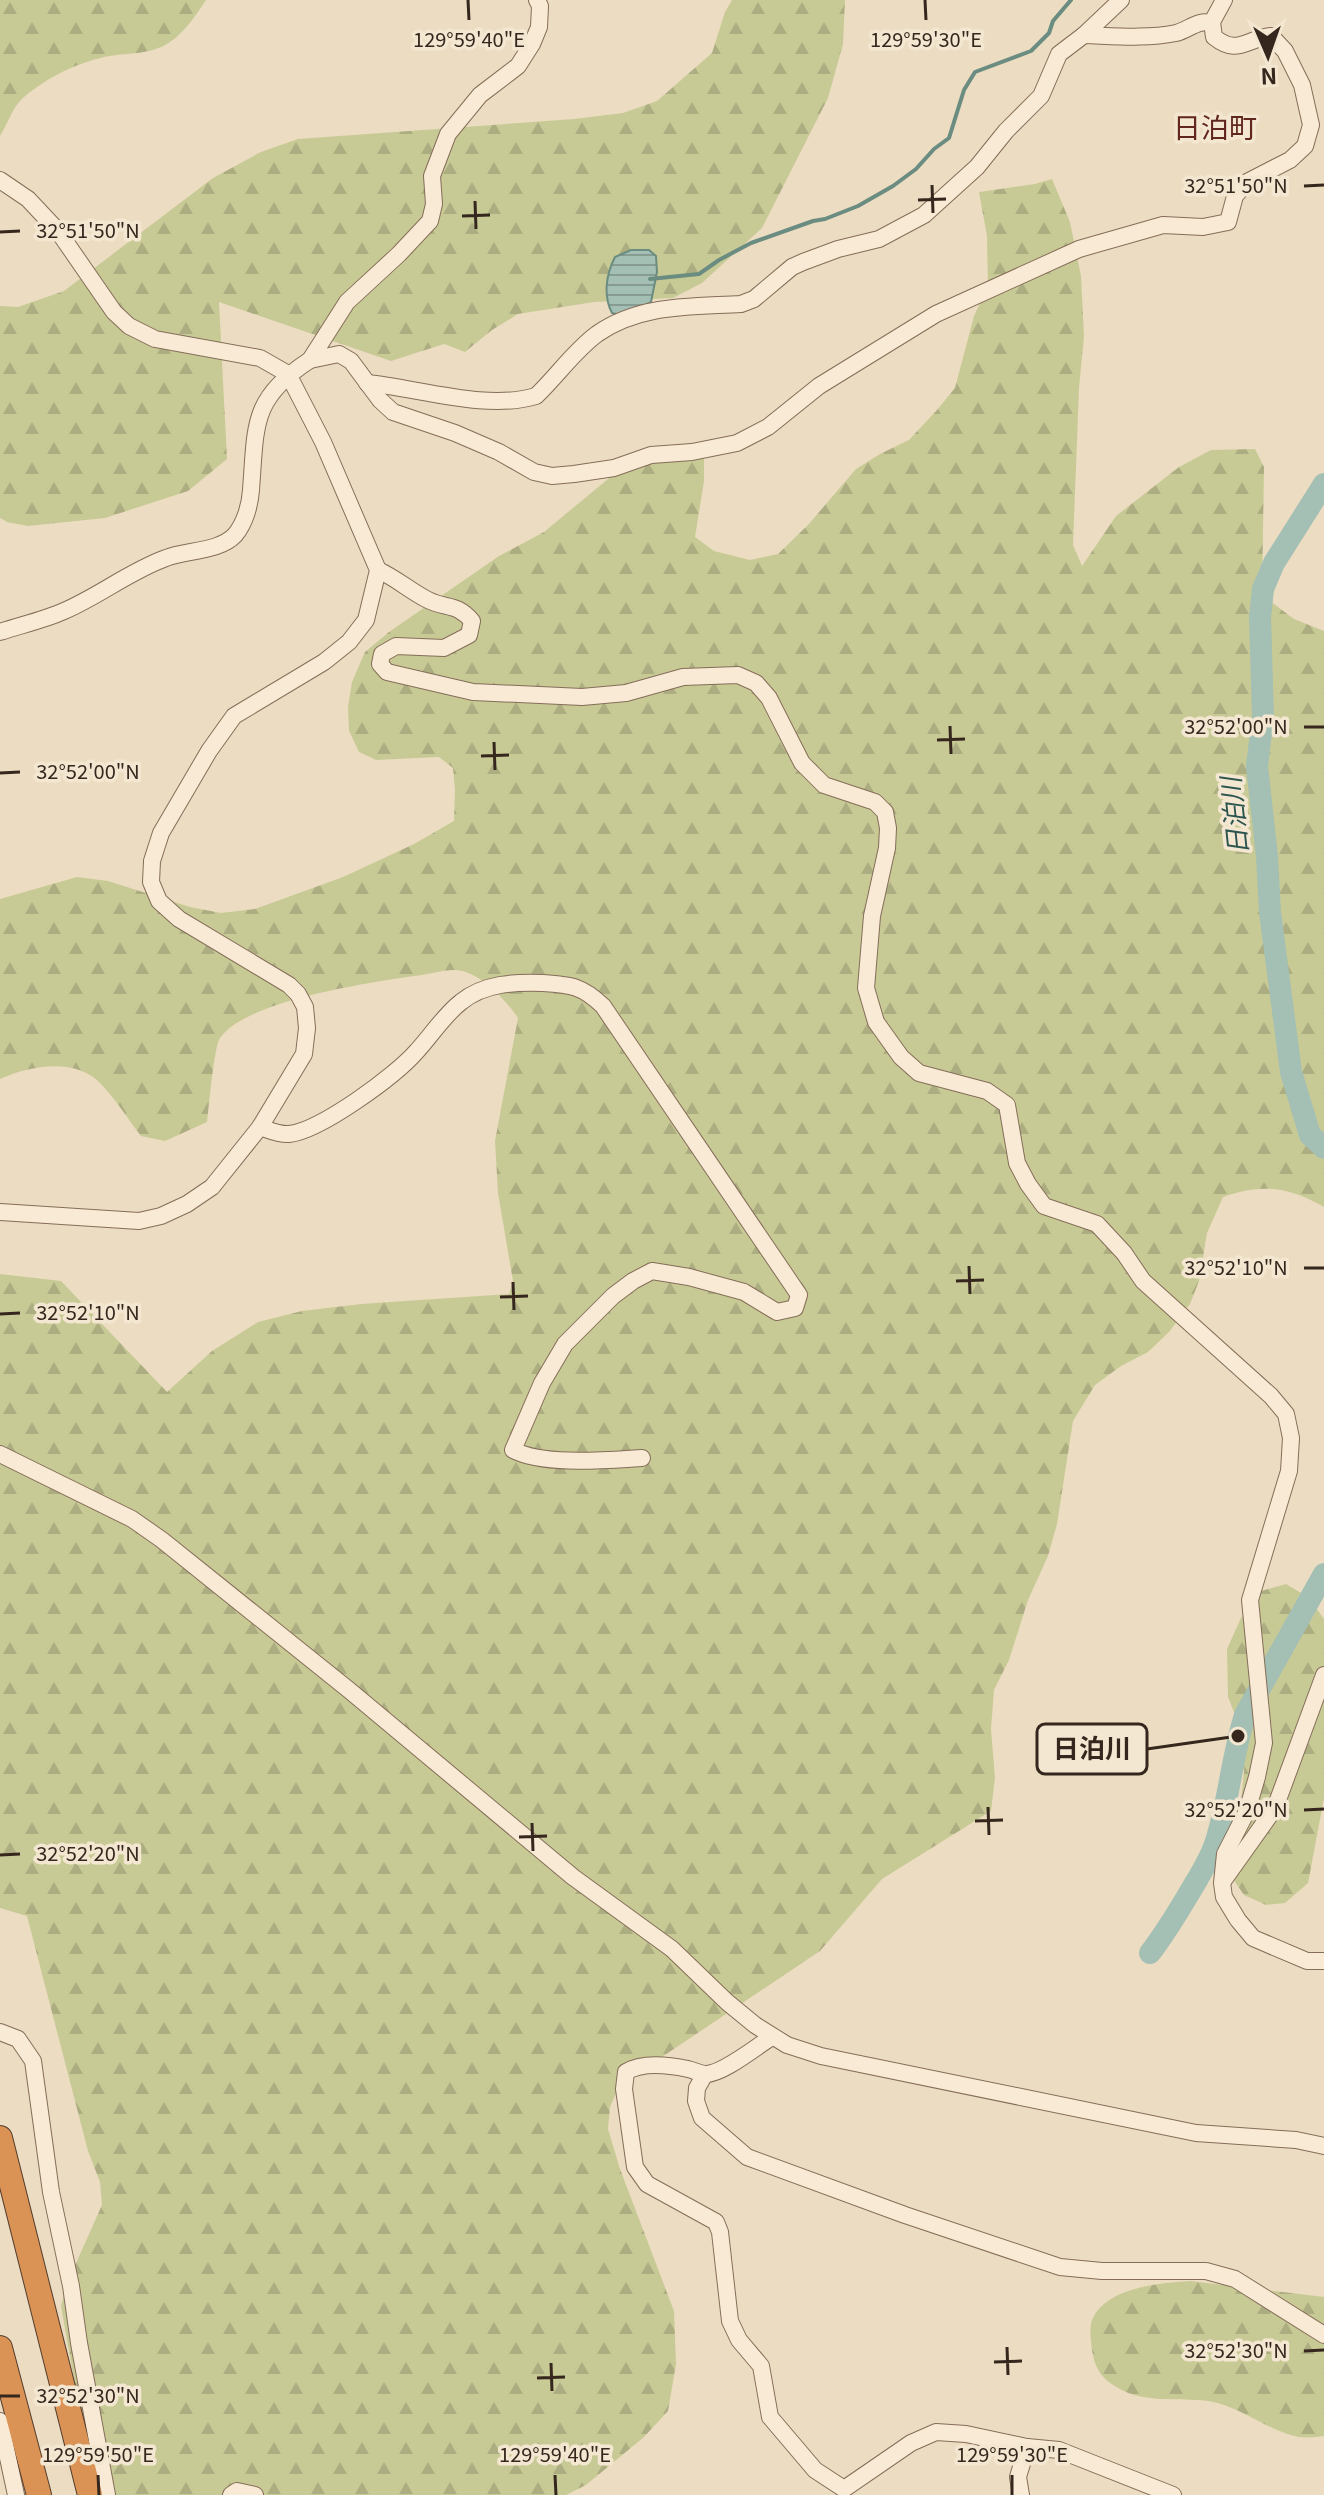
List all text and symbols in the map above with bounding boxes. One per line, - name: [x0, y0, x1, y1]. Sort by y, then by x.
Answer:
- north arrow: [1228, 16, 1308, 96]
- text: 129°59'40"E: [413, 24, 525, 53]
- text: 129°59'30"E: [870, 24, 982, 53]
- text: N: [1260, 62, 1278, 94]
- district label: 日泊町: [1173, 106, 1257, 146]
- text: 32°51'50"N: [1184, 170, 1288, 199]
- text: 32°51'50"N: [36, 215, 140, 244]
- text: 32°52'00"N: [1184, 711, 1288, 740]
- text: 32°52'00"N: [36, 756, 140, 785]
- water label: 日泊川: [1210, 773, 1255, 857]
- text: 32°52'10"N: [1184, 1252, 1288, 1281]
- text: 32°52'10"N: [36, 1297, 140, 1326]
- callout: 日泊川: [1037, 1724, 1147, 1774]
- text: 日泊川: [1053, 1728, 1131, 1765]
- text: 32°52'20"N: [1184, 1794, 1288, 1823]
- text: 32°52'20"N: [36, 1838, 140, 1867]
- text: 32°52'30"N: [1184, 2335, 1288, 2364]
- text: 32°52'30"N: [36, 2380, 140, 2409]
- text: 129°59'50"E: [42, 2439, 154, 2468]
- text: 129°59'40"E: [499, 2439, 611, 2468]
- text: 129°59'30"E: [956, 2439, 1068, 2468]

